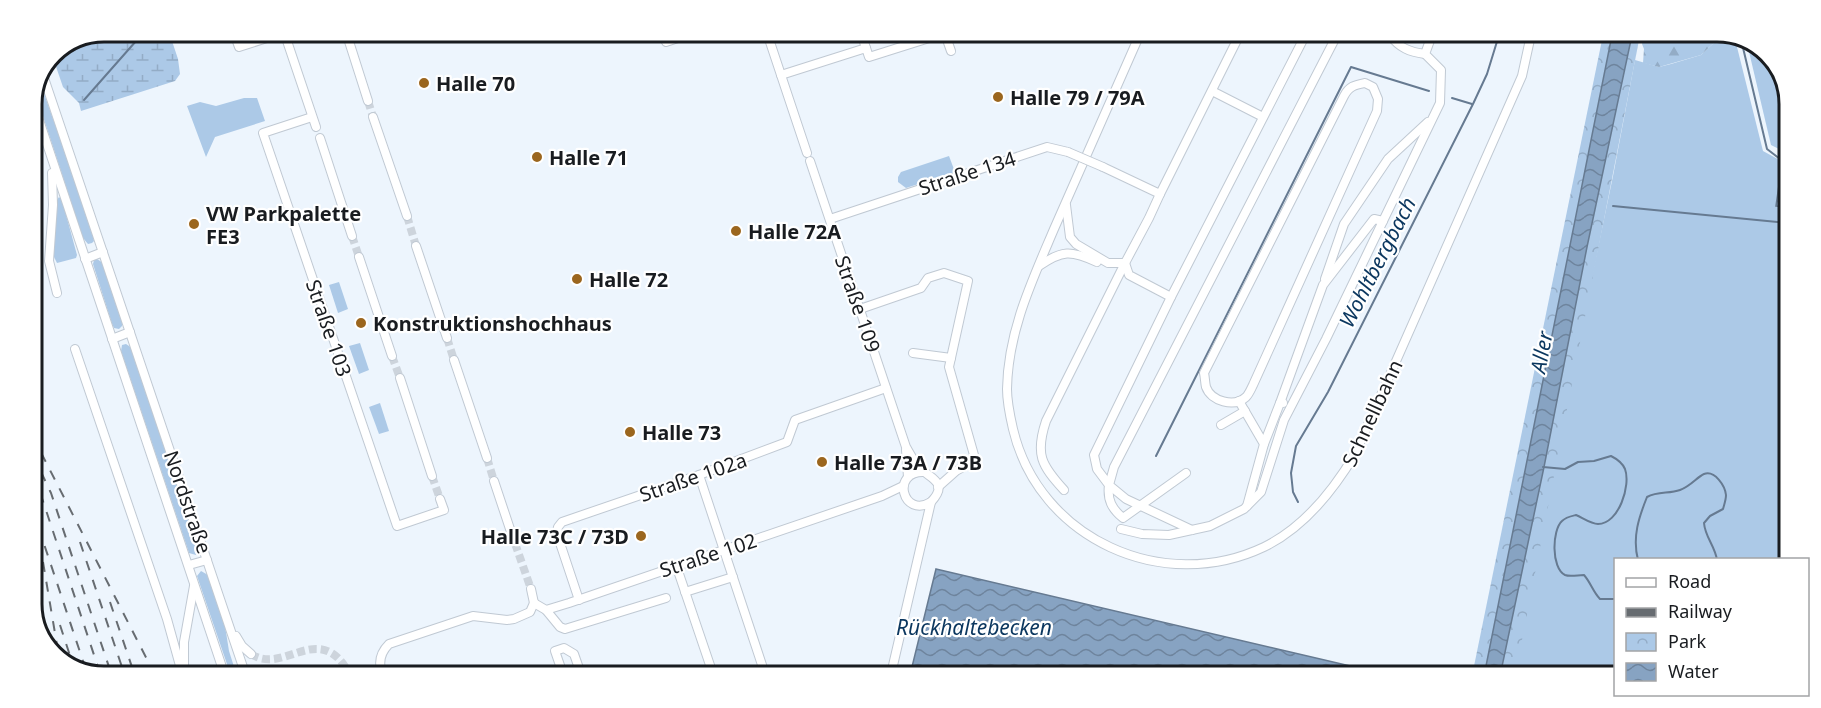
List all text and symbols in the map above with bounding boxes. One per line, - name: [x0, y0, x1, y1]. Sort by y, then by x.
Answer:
- place label: Halle 70: [436, 70, 515, 97]
- marker: Halle 70: [417, 76, 431, 90]
- place label: Halle 79 / 79A: [1010, 84, 1145, 111]
- marker: Halle 79 / 79A: [991, 90, 1005, 104]
- place label: Halle 71: [549, 144, 628, 171]
- street label: Straße 134: [915, 144, 1020, 201]
- marker: Halle 71: [530, 150, 544, 164]
- water label: Wohltbergbach: [1332, 192, 1422, 332]
- place label: VW Parkpalette FE3: [206, 200, 361, 250]
- marker: VW Parkpalette FE3: [187, 217, 201, 231]
- place label: Halle 72A: [748, 218, 841, 245]
- marker: Halle 72A: [729, 224, 743, 238]
- street label: Straße 109: [829, 252, 887, 356]
- place label: Halle 72: [589, 266, 668, 293]
- marker: Halle 72: [570, 272, 584, 286]
- street label: Straße 103: [300, 276, 358, 380]
- place label: Konstruktionshochhaus: [373, 310, 612, 337]
- marker: Konstruktionshochhaus: [354, 316, 368, 330]
- water label: Aller: [1523, 327, 1559, 377]
- street label: Schnellbahn: [1335, 355, 1409, 471]
- place label: Halle 73: [642, 419, 721, 446]
- marker: Halle 73: [623, 425, 637, 439]
- street label: Straße 102a: [636, 446, 750, 508]
- street label: Nordstraße: [158, 447, 218, 557]
- place label: Halle 73A / 73B: [834, 449, 982, 476]
- marker: Halle 73A / 73B: [815, 455, 829, 469]
- place label: Halle 73C / 73D: [481, 523, 629, 550]
- street label: Straße 102: [656, 527, 760, 583]
- marker: Halle 73C / 73D: [634, 529, 648, 543]
- legend: [1614, 558, 1809, 696]
- text: Road: [1668, 569, 1711, 593]
- text: Railway: [1668, 599, 1733, 623]
- water label: Rückhaltebecken: [896, 613, 1052, 641]
- text: Park: [1668, 629, 1706, 653]
- text: Water: [1668, 659, 1719, 683]

